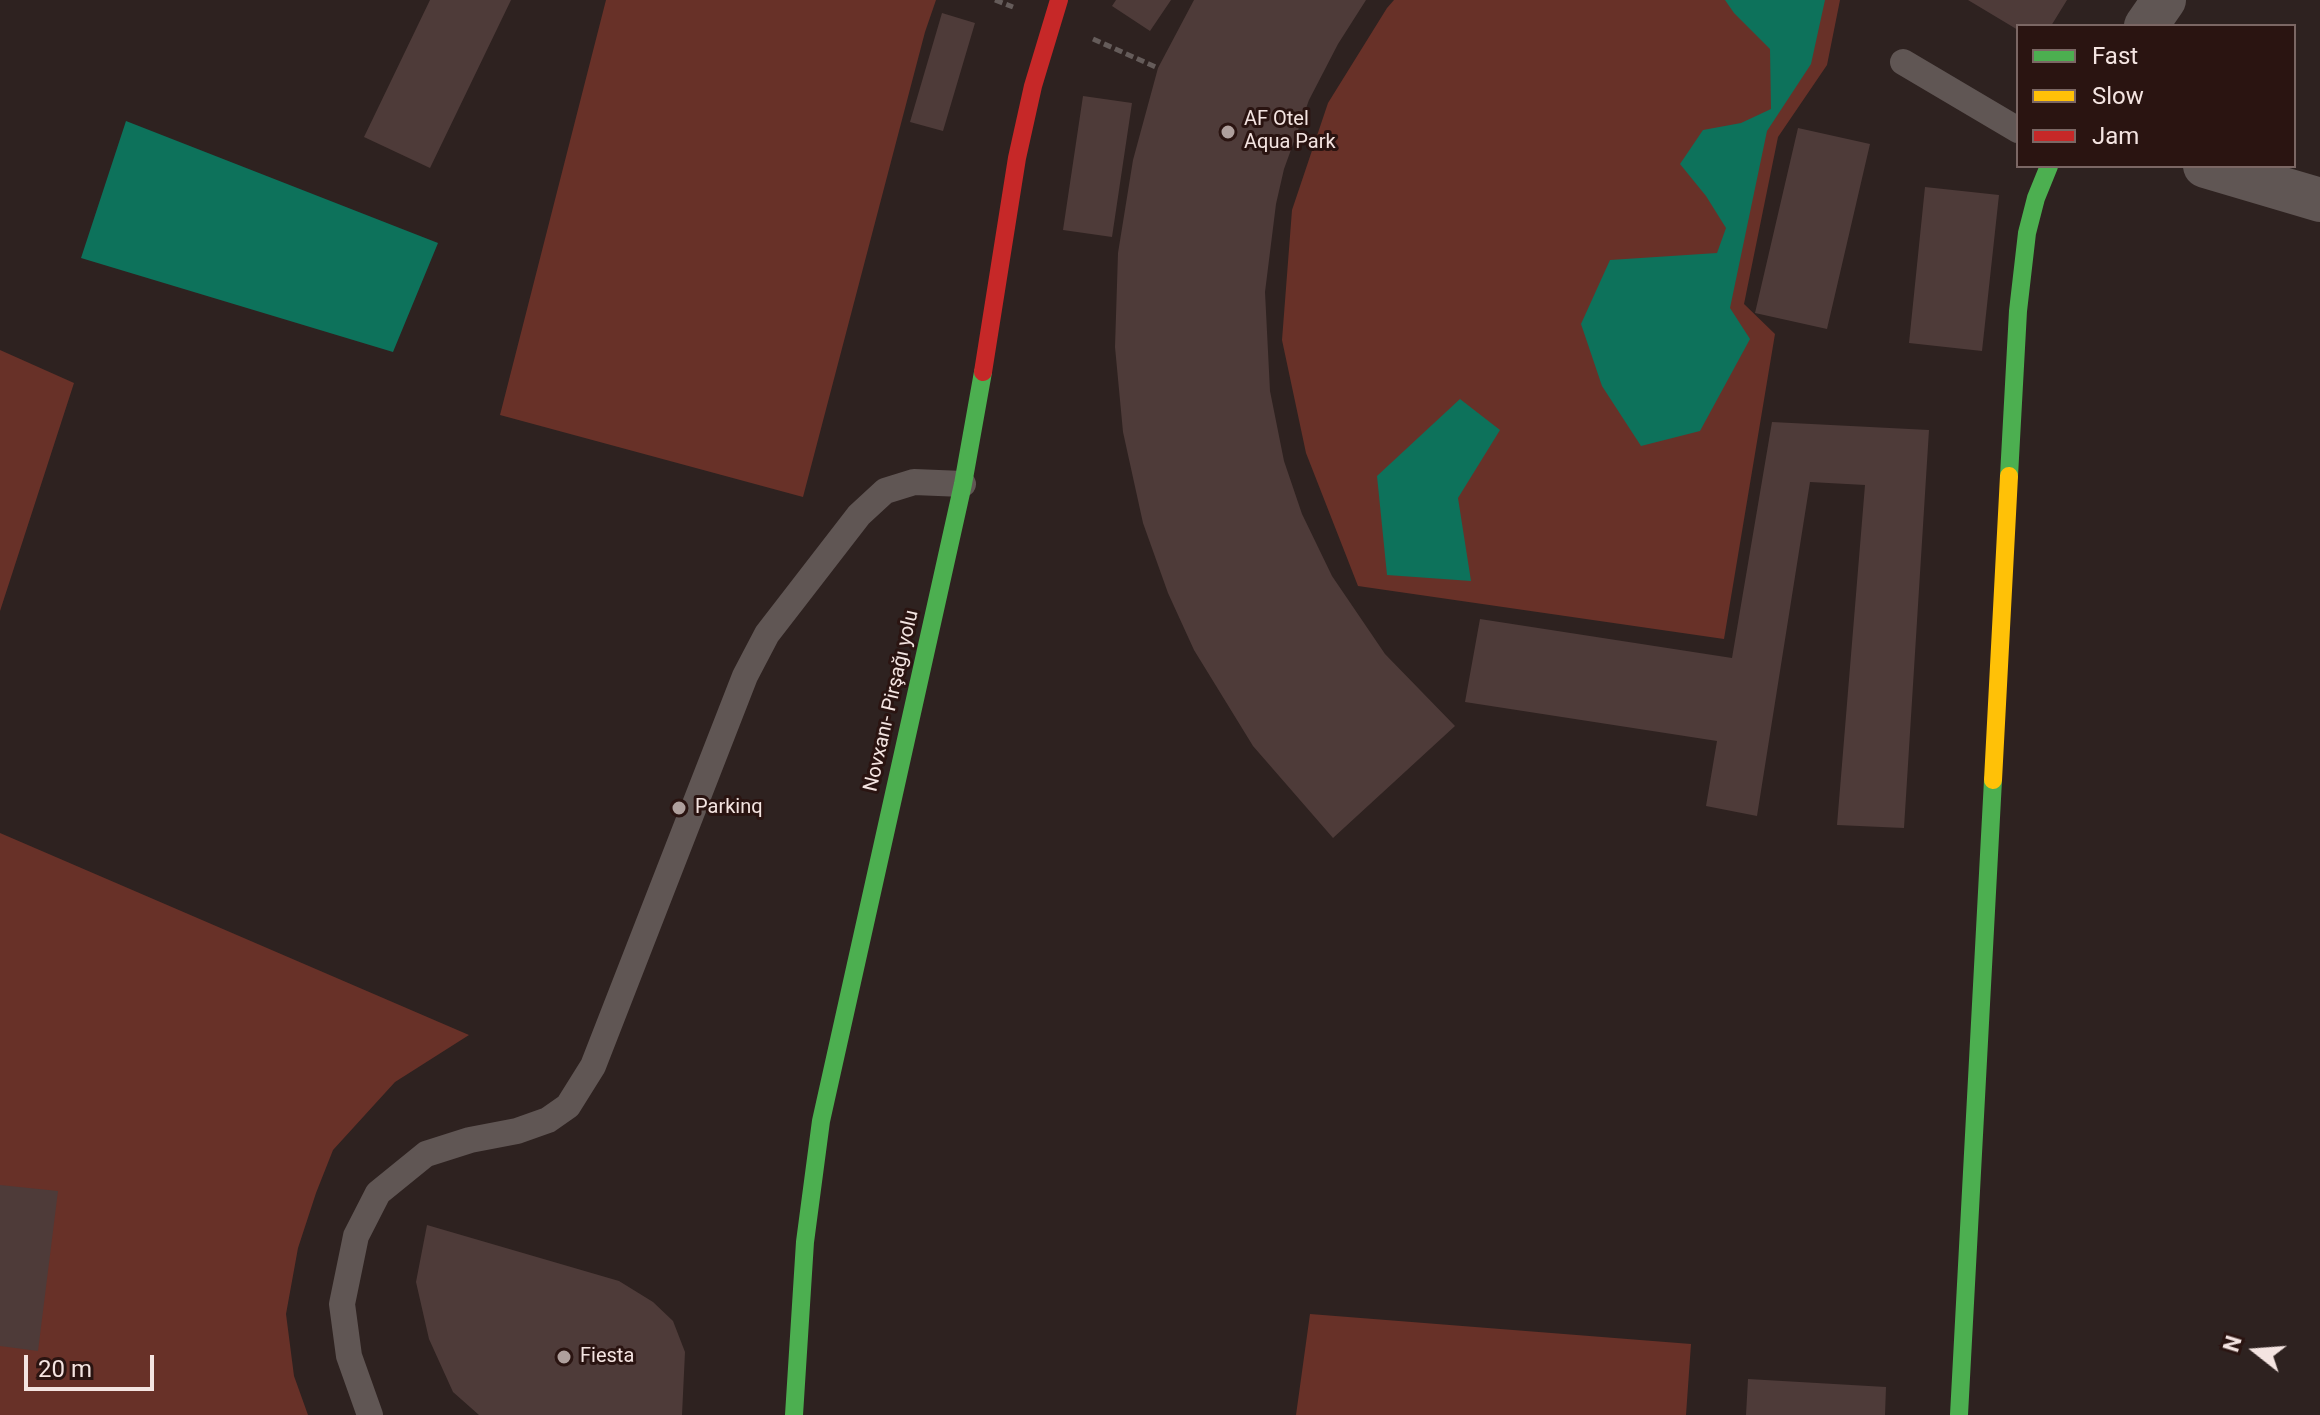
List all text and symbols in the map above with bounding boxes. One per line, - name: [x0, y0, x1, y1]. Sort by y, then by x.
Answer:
- legend: [2016, 24, 2296, 168]
- text: Fast: [2092, 42, 2138, 70]
- text: Slow: [2092, 82, 2144, 110]
- place label: AF Otel Aqua Park: [1244, 108, 1336, 155]
- text: Jam: [2092, 122, 2139, 150]
- marker: AF Otel Aqua Park: [1219, 123, 1237, 141]
- street label: Novxanı- Pirşağı yolu: [859, 608, 925, 794]
- place label: Parkinq: [695, 796, 763, 820]
- marker: Parkinq: [670, 799, 688, 817]
- north arrow: [2216, 1311, 2296, 1391]
- text: N: [2218, 1333, 2247, 1355]
- scale bar: [28, 1339, 158, 1389]
- place label: Fiesta: [580, 1345, 634, 1369]
- marker: Fiesta: [555, 1348, 573, 1366]
- text: 20 m: [38, 1355, 92, 1383]

